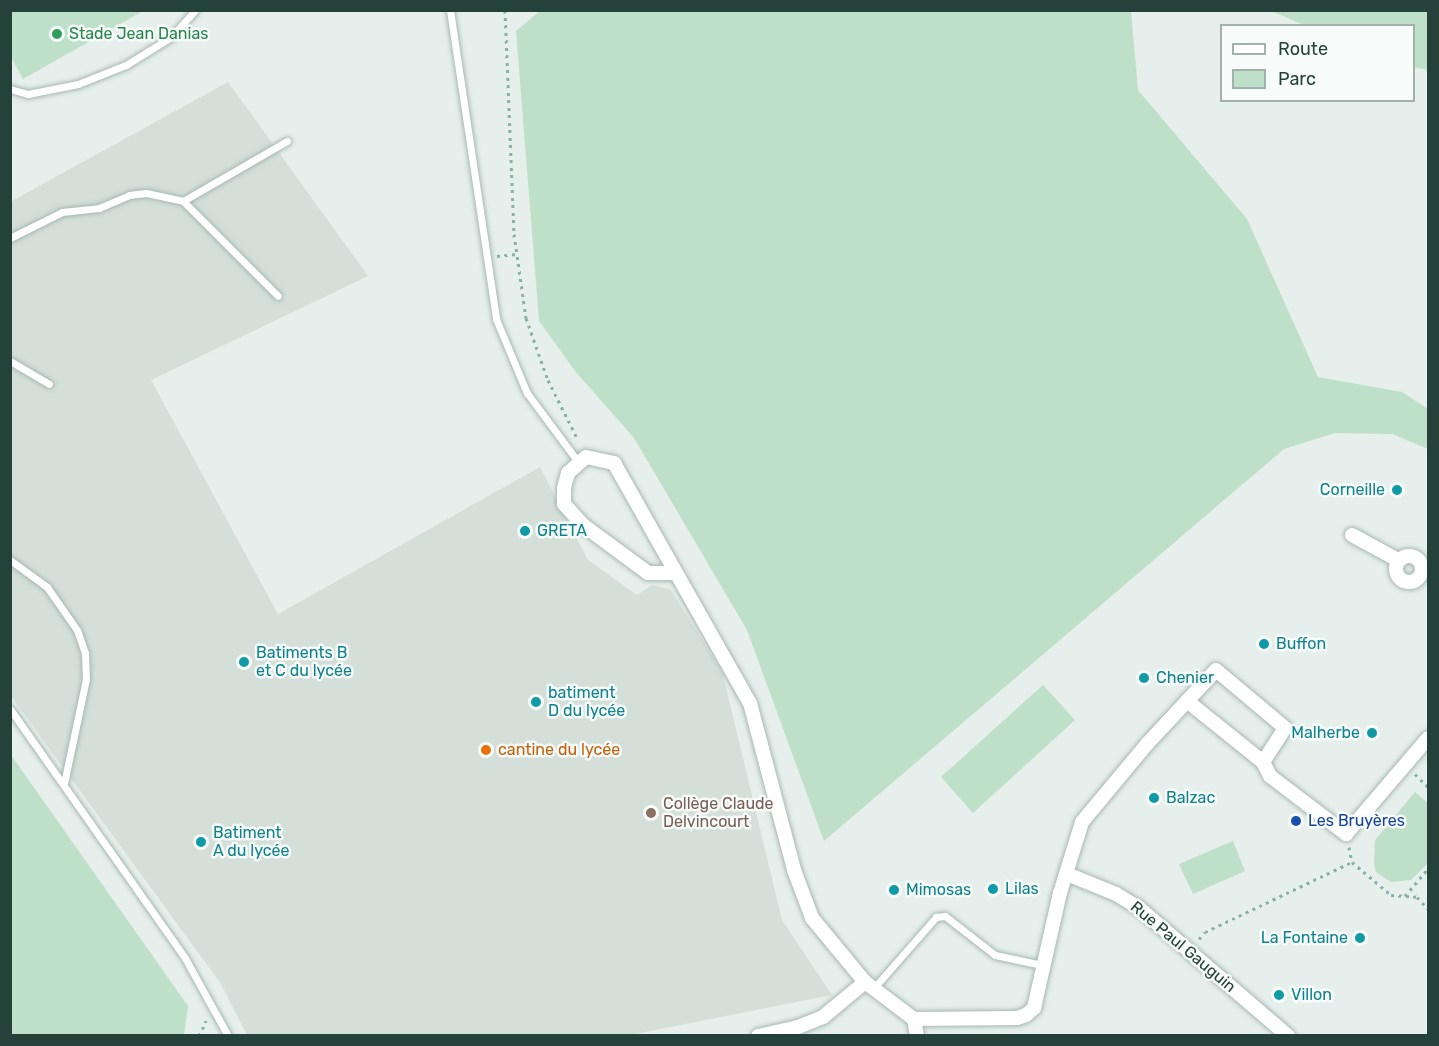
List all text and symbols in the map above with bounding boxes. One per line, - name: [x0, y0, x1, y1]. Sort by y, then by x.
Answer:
- place label: Stade Jean Danias: [69, 24, 208, 44]
- legend: [1220, 24, 1415, 102]
- marker: Stade Jean Danias: [50, 27, 64, 41]
- text: Route: [1278, 38, 1328, 60]
- text: Parc: [1278, 68, 1316, 90]
- place label: Corneille: [1320, 480, 1385, 500]
- marker: Corneille: [1390, 483, 1404, 497]
- place label: GRETA: [537, 521, 587, 541]
- marker: GRETA: [518, 524, 532, 538]
- place label: Buffon: [1276, 634, 1326, 654]
- marker: Buffon: [1257, 637, 1271, 651]
- place label: Batiments B et C du lycée: [256, 643, 352, 681]
- marker: Batiments B et C du lycée: [237, 655, 251, 669]
- place label: Chenier: [1156, 668, 1214, 688]
- marker: Chenier: [1137, 671, 1151, 685]
- place label: batiment D du lycée: [548, 683, 625, 721]
- marker: batiment D du lycée: [529, 695, 543, 709]
- place label: Malherbe: [1291, 723, 1360, 743]
- marker: Malherbe: [1365, 726, 1379, 740]
- place label: cantine du lycée: [498, 740, 620, 760]
- marker: cantine du lycée: [479, 743, 493, 757]
- place label: Balzac: [1166, 788, 1215, 808]
- marker: Balzac: [1147, 791, 1161, 805]
- place label: Collège Claude Delvincourt: [663, 794, 773, 832]
- marker: Collège Claude Delvincourt: [644, 806, 658, 820]
- place label: Les Bruyères: [1308, 811, 1405, 831]
- marker: Les Bruyères: [1289, 814, 1303, 828]
- place label: Batiment A du lycée: [213, 823, 290, 861]
- marker: Batiment A du lycée: [194, 835, 208, 849]
- place label: Lilas: [1005, 879, 1039, 899]
- place label: Mimosas: [906, 880, 971, 900]
- marker: Lilas: [986, 882, 1000, 896]
- marker: Mimosas: [887, 883, 901, 897]
- street label: Rue Paul Gauguin: [1126, 897, 1240, 997]
- place label: La Fontaine: [1261, 928, 1348, 948]
- marker: La Fontaine: [1353, 931, 1367, 945]
- place label: Villon: [1291, 985, 1332, 1005]
- marker: Villon: [1272, 988, 1286, 1002]

